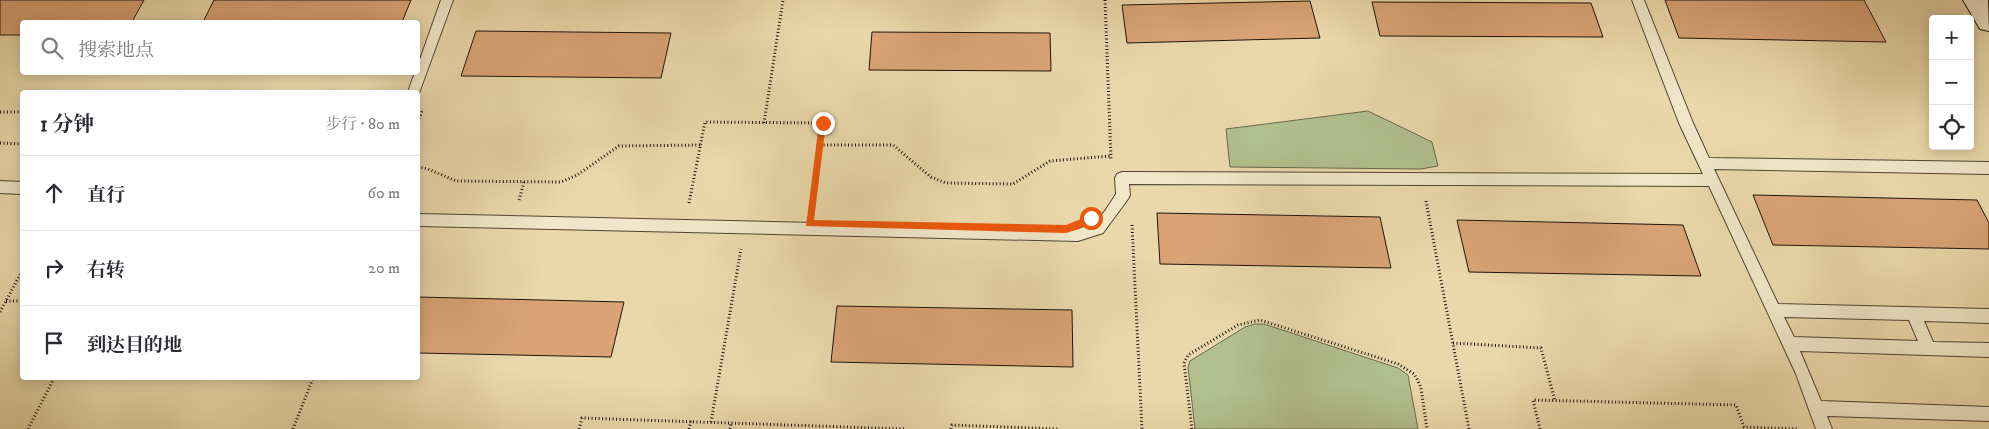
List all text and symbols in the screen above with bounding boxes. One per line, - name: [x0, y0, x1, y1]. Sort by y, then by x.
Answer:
- map controls: [1929, 15, 1974, 150]
- button: +: [1929, 15, 1974, 60]
- search box: [20, 20, 420, 75]
- icon: search: [38, 34, 66, 62]
- text: 搜索地点: [78, 39, 154, 62]
- button: −: [1929, 60, 1974, 105]
- button: locate: [1929, 105, 1974, 150]
- text: 1 分钟: [40, 112, 94, 138]
- route end: [812, 112, 835, 135]
- text: 步行 · 80 m: [325, 114, 400, 134]
- icon: ahead: [40, 179, 68, 207]
- text: 60 m: [368, 183, 400, 203]
- text: 直行: [87, 184, 125, 207]
- route start: [1080, 207, 1103, 230]
- icon: right: [40, 254, 68, 282]
- text: 20 m: [368, 258, 400, 278]
- text: 右转: [87, 259, 125, 282]
- icon: arrive: [40, 329, 68, 357]
- text: 到达目的地: [87, 334, 182, 357]

